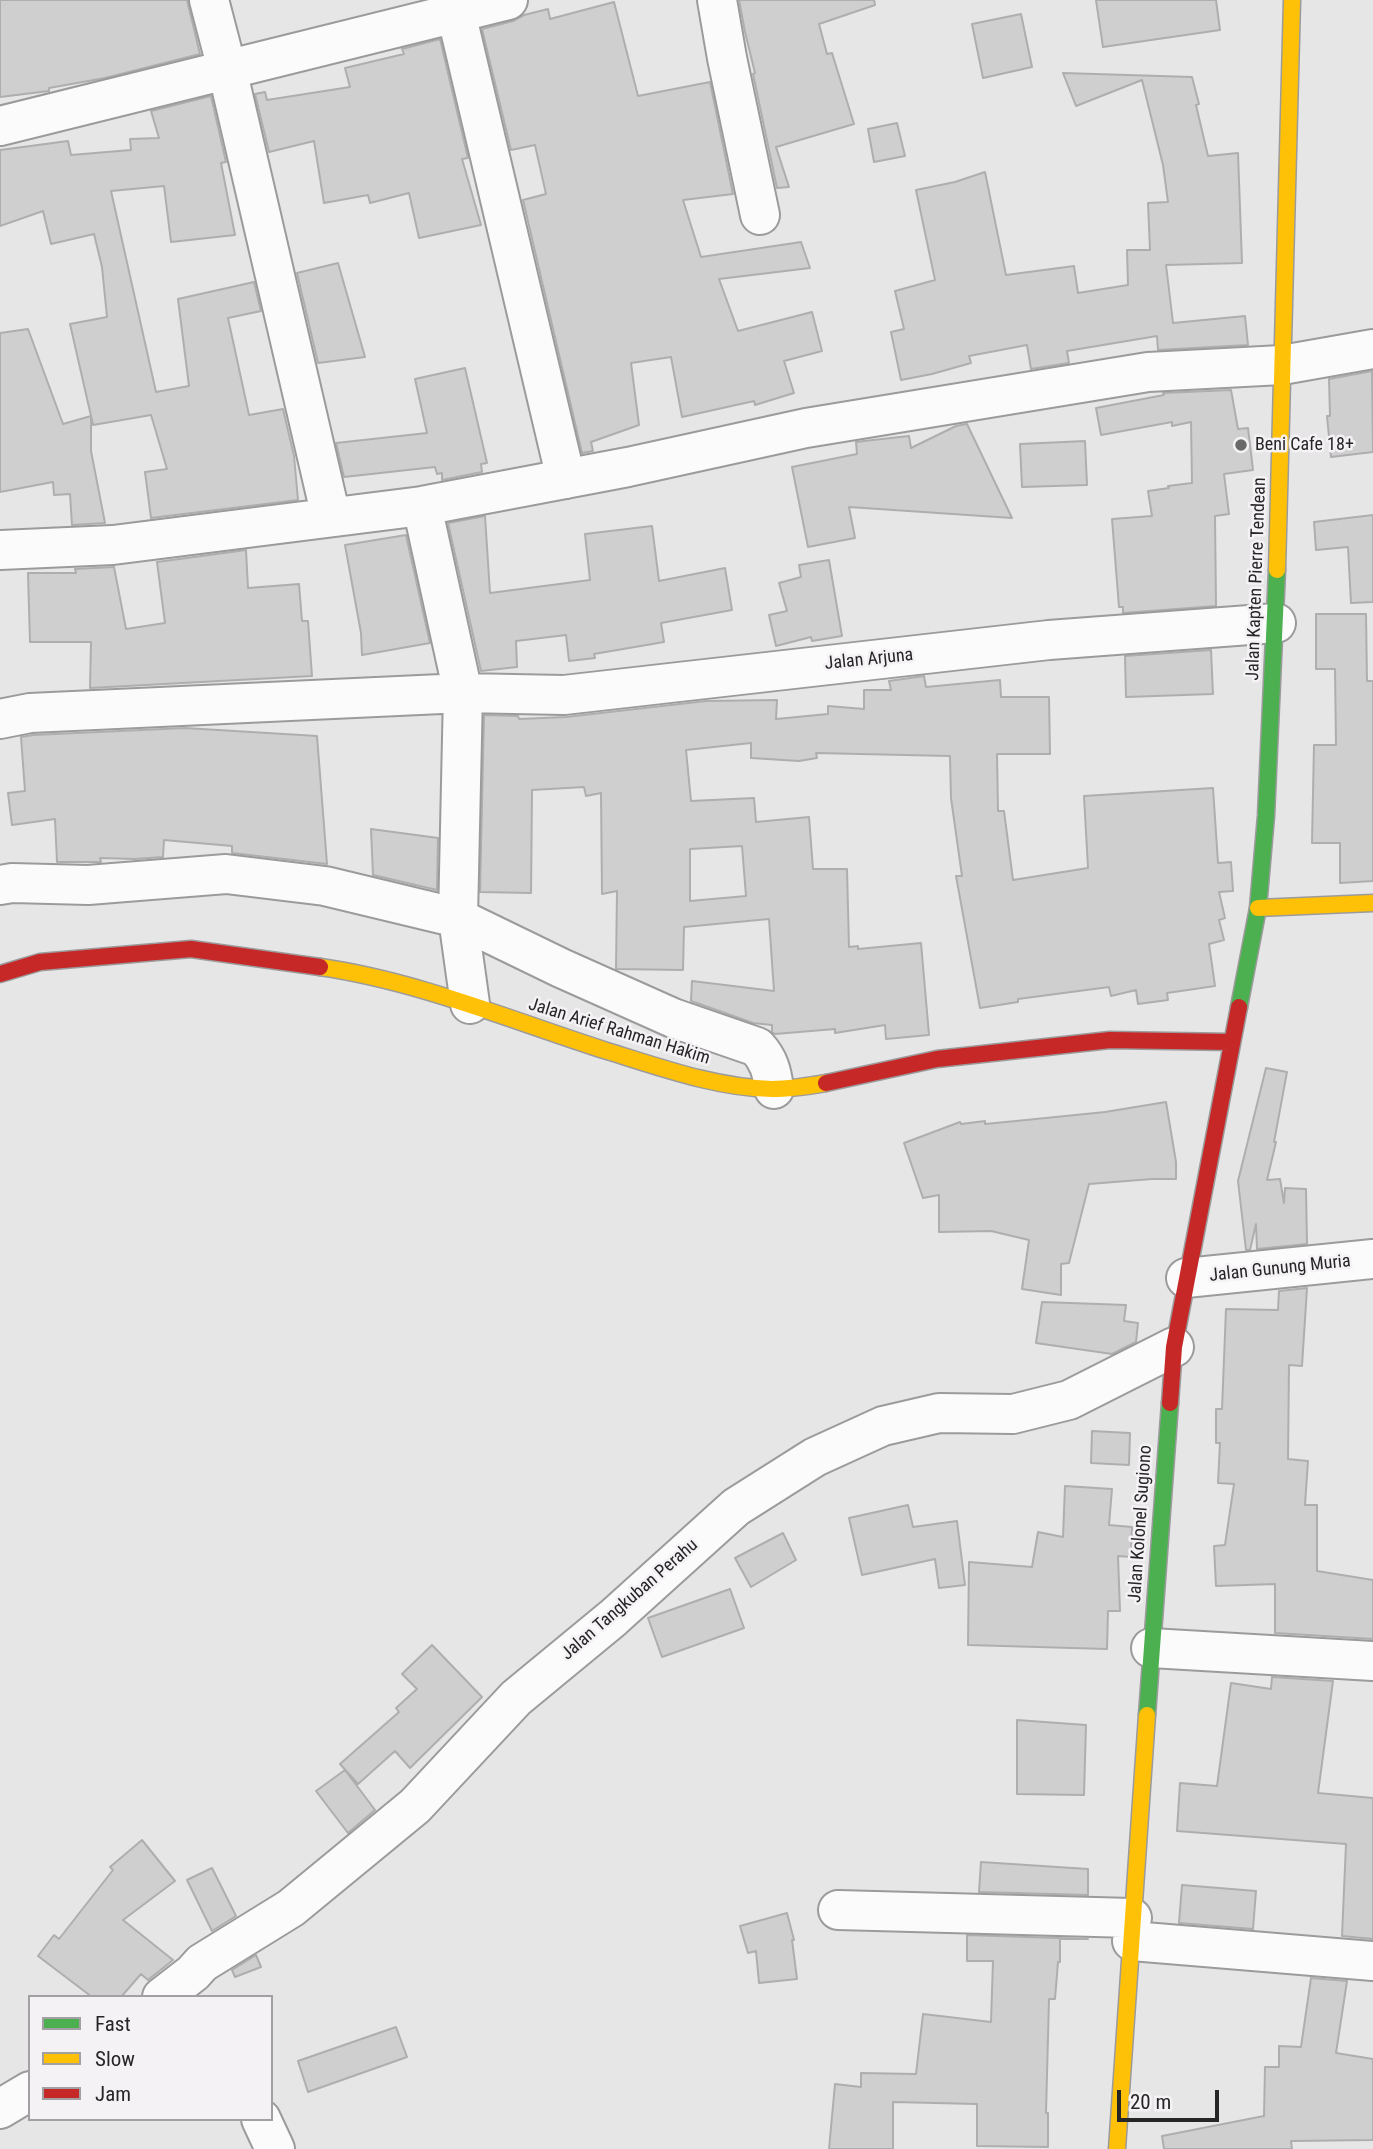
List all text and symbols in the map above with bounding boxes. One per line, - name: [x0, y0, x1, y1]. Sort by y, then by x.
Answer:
- place label: Beni Cafe 18+: [1255, 434, 1354, 456]
- marker: Beni Cafe 18+: [1233, 437, 1249, 453]
- street label: Jalan Kapten Pierre Tendean: [1243, 477, 1271, 681]
- street label: Jalan Arjuna: [824, 645, 914, 675]
- street label: Jalan Arief Rahman Hakim: [526, 994, 712, 1070]
- street label: Jalan Gunung Muria: [1208, 1251, 1352, 1287]
- street label: Jalan Kolonel Sugiono: [1125, 1444, 1157, 1604]
- street label: Jalan Tangkuban Perahu: [557, 1535, 703, 1665]
- legend: [28, 1995, 273, 2121]
- text: Fast: [95, 2012, 131, 2036]
- text: Slow: [95, 2047, 135, 2071]
- scale bar: [1121, 2076, 1222, 2120]
- text: Jam: [95, 2082, 131, 2106]
- text: 20 m: [1130, 2090, 1171, 2114]

